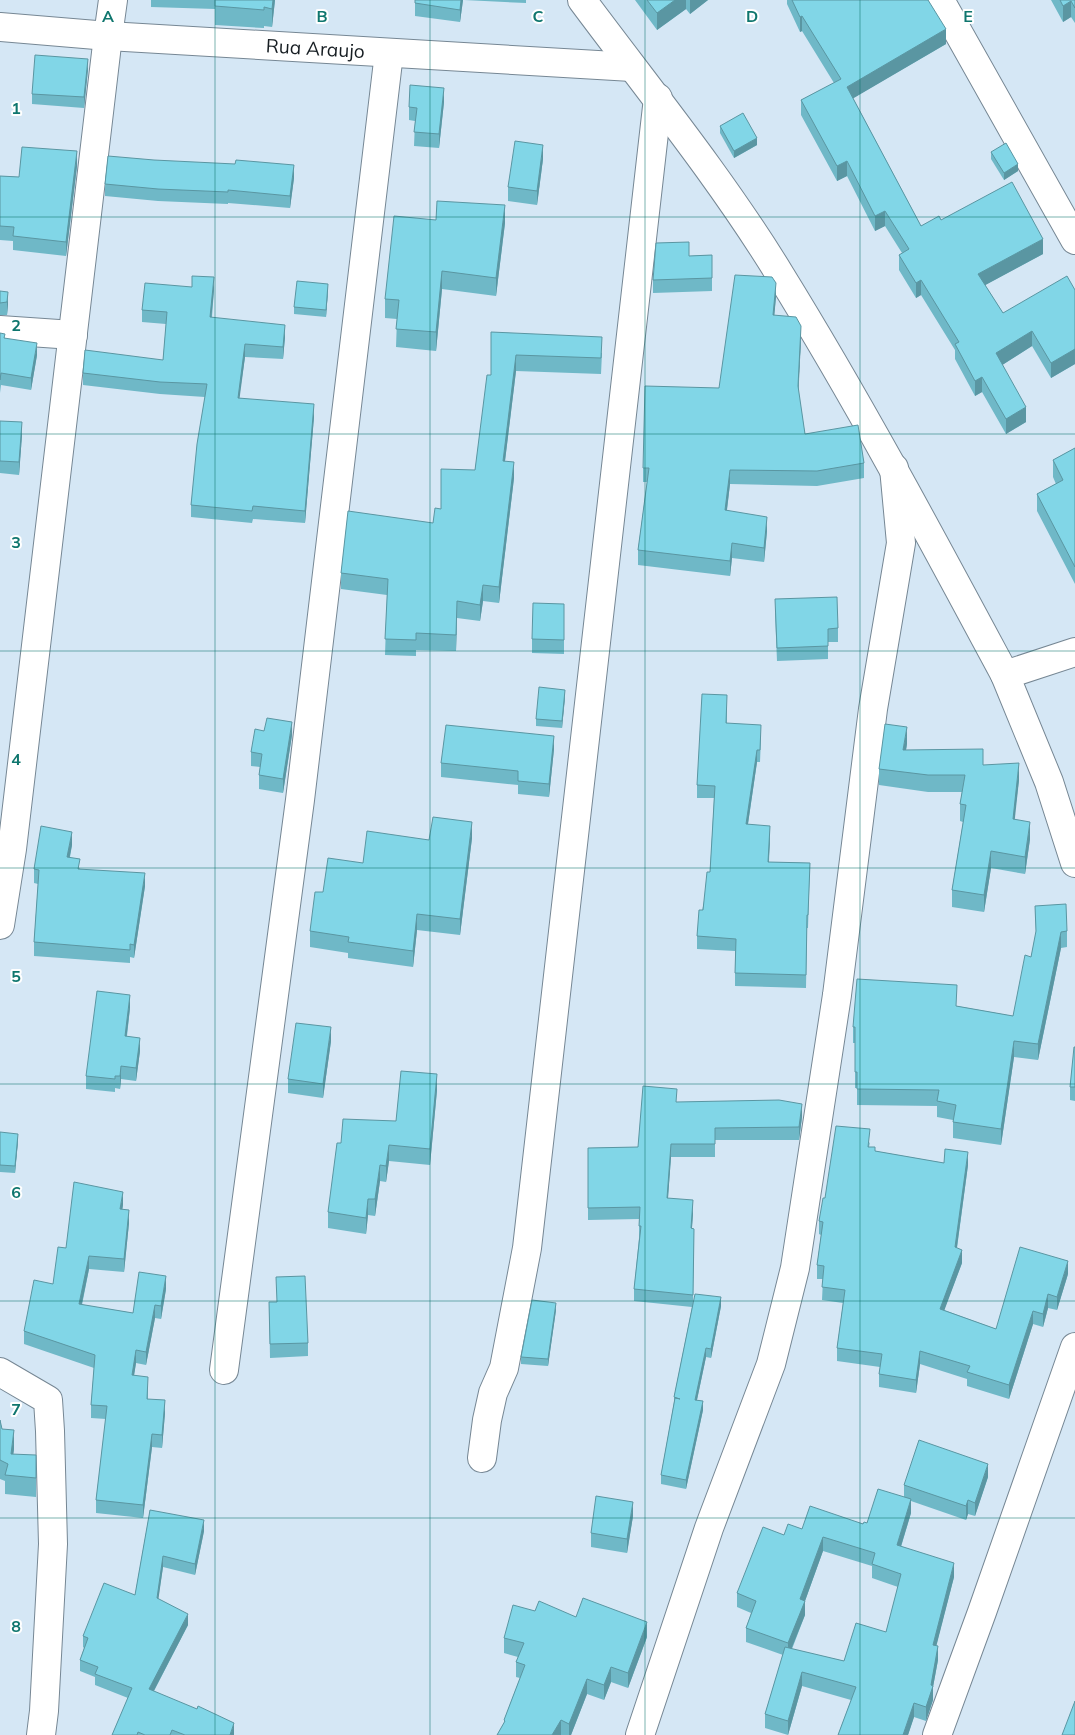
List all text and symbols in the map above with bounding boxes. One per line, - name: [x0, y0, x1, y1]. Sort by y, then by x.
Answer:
- text: A: [102, 6, 114, 26]
- text: B: [316, 6, 328, 26]
- text: C: [533, 6, 544, 26]
- text: D: [746, 6, 758, 26]
- text: E: [963, 6, 973, 26]
- street label: Rua Araujo: [265, 33, 365, 63]
- text: 1: [11, 98, 21, 118]
- text: 2: [11, 315, 21, 335]
- text: 3: [11, 532, 21, 552]
- text: 4: [11, 749, 21, 769]
- text: 5: [11, 966, 21, 986]
- text: 6: [11, 1182, 21, 1202]
- text: 7: [11, 1399, 21, 1419]
- text: 8: [11, 1616, 21, 1636]

